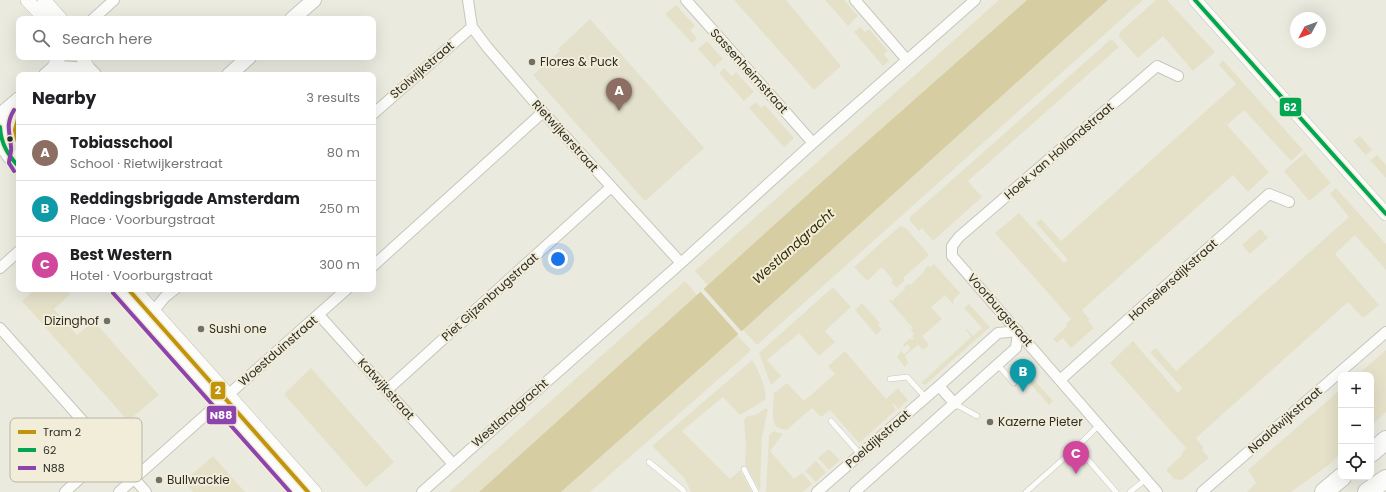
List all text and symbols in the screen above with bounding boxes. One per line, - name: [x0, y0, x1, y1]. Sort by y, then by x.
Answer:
- north arrow: [1290, 12, 1326, 48]
- search box: [16, 16, 376, 60]
- street label: Sassenheimstraat: [707, 24, 792, 117]
- icon: search: [30, 27, 52, 49]
- text: Search here: [62, 28, 152, 49]
- street label: Stolwijkstraat: [386, 37, 457, 102]
- place label: Flores & Puck: [540, 53, 619, 70]
- marker: Flores & Puck: [527, 57, 537, 67]
- pin: A: [606, 78, 632, 111]
- text: Nearby: [32, 86, 96, 110]
- text: 3 results: [306, 88, 360, 107]
- street label: Rietwijkerstraat: [528, 96, 602, 175]
- line badge: 62: [1279, 97, 1302, 117]
- street label: Hoek van Hollandstraat: [1000, 98, 1117, 203]
- text: 62: [1283, 99, 1297, 115]
- text: Tobiasschool: [70, 132, 173, 153]
- unlabelled marker: [5, 134, 15, 144]
- text: A: [40, 143, 50, 162]
- text: 80 m: [327, 143, 360, 162]
- text: School · Rietwijkerstraat: [70, 154, 223, 173]
- text: Reddingsbrigade Amsterdam: [70, 188, 300, 209]
- text: B: [41, 199, 49, 218]
- text: 250 m: [319, 199, 360, 218]
- water label: Westlandgracht: [748, 204, 839, 288]
- text: Place · Voorburgstraat: [70, 210, 215, 229]
- street label: Honselersdijkstraat: [1124, 235, 1221, 324]
- text: Best Western: [70, 244, 172, 265]
- street label: Piet Gijzenbrugstraat: [438, 249, 542, 345]
- your location: [548, 249, 568, 269]
- text: C: [40, 255, 50, 274]
- text: 300 m: [319, 255, 360, 274]
- text: Hotel · Voorburgstraat: [70, 266, 213, 285]
- street label: Voorburgstraat: [964, 269, 1037, 350]
- place label: Dizinghof: [44, 312, 99, 329]
- street label: Woestduinstraat: [235, 312, 321, 390]
- marker: Dizinghof: [102, 316, 112, 326]
- place label: Sushi one: [209, 320, 267, 337]
- marker: Sushi one: [196, 324, 206, 334]
- street label: Katwijkstraat: [354, 354, 419, 423]
- pin: B: [1010, 359, 1036, 392]
- map controls: [1338, 372, 1374, 480]
- button: +: [1338, 372, 1374, 408]
- street label: Westlandgracht: [468, 374, 552, 451]
- line badge: 2: [210, 381, 226, 400]
- text: 2: [215, 382, 221, 398]
- street label: Naaldwijkstraat: [1244, 383, 1325, 457]
- line badge: N88: [206, 405, 237, 425]
- street label: Poeldijkstraat: [842, 406, 914, 472]
- text: N88: [210, 407, 232, 423]
- button: −: [1338, 408, 1374, 444]
- place label: Kazerne Pieter: [998, 413, 1083, 430]
- marker: Kazerne Pieter: [985, 417, 995, 427]
- legend: [10, 418, 142, 482]
- text: Tram 2: [43, 424, 81, 440]
- pin: C: [1063, 441, 1089, 474]
- text: 62: [43, 442, 56, 458]
- button: locate: [1338, 444, 1374, 480]
- text: N88: [43, 460, 65, 476]
- place label: Bullwackie: [167, 471, 230, 488]
- marker: Bullwackie: [154, 475, 164, 485]

